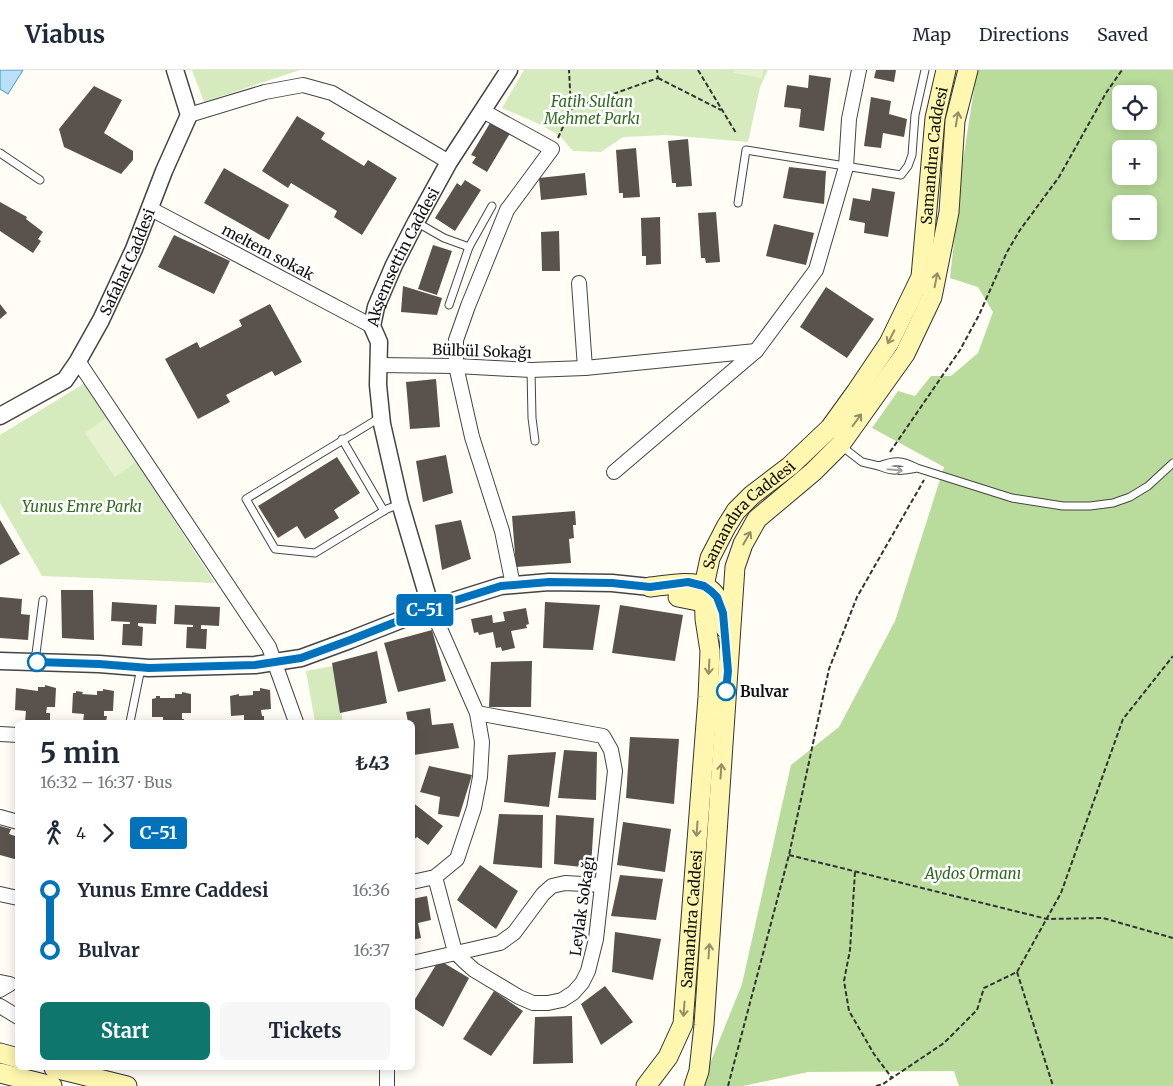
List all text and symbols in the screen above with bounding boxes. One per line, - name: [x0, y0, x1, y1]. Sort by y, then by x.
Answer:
- text: Viabus: [25, 19, 105, 50]
- text: Map: [913, 23, 951, 46]
- text: Directions: [979, 23, 1069, 46]
- text: Saved: [1097, 23, 1148, 46]
- street label: Samandıra Caddesi: [916, 85, 951, 225]
- map controls: [1112, 85, 1157, 240]
- button: locate: [1112, 85, 1157, 130]
- park label: Fatih Sultan Mehmet Parkı: [543, 92, 640, 128]
- one-way arrow: [952, 112, 962, 128]
- button: +: [1112, 140, 1157, 185]
- street label: Akşemsettin Caddesi: [362, 184, 443, 329]
- button: −: [1112, 195, 1157, 240]
- street label: Safahat Caddesi: [95, 206, 158, 318]
- street label: meltem sokak: [219, 220, 318, 285]
- one-way arrow: [931, 272, 941, 288]
- one-way arrow: [886, 330, 896, 345]
- street label: Bülbül Sokağı: [432, 340, 532, 362]
- one-way arrow: [852, 414, 862, 428]
- street label: Samandıra Caddesi: [698, 457, 799, 571]
- one-way arrow: [887, 465, 903, 474]
- park label: Yunus Emre Parkı: [22, 497, 142, 516]
- one-way arrow: [742, 531, 752, 545]
- line badge: C-51: [390, 594, 460, 626]
- text: C-51: [406, 598, 444, 621]
- unlabelled marker: [27, 652, 47, 672]
- one-way arrow: [704, 658, 714, 675]
- marker: Bulvar: [716, 681, 736, 701]
- place label: Bulvar: [740, 682, 789, 701]
- text: 5 min: [40, 735, 120, 771]
- text: ₺43: [355, 751, 390, 775]
- one-way arrow: [716, 764, 726, 780]
- text: 16:32 – 16:37 · Bus: [40, 772, 172, 792]
- icon: walk: [40, 819, 68, 847]
- icon: forward: [94, 819, 122, 847]
- text: C-51: [140, 821, 177, 844]
- one-way arrow: [693, 821, 702, 837]
- text: 4: [76, 823, 86, 843]
- street label: Samandıra Caddesi: [676, 849, 706, 989]
- street label: Leylak Sokağı: [566, 855, 598, 957]
- park label: Aydos Ormanı: [924, 864, 1021, 883]
- text: Yunus Emre Caddesi: [78, 878, 268, 902]
- text: 16:36: [352, 880, 390, 900]
- text: Bulvar: [78, 938, 140, 962]
- text: 16:37: [353, 940, 390, 960]
- one-way arrow: [704, 943, 713, 959]
- one-way arrow: [679, 1000, 688, 1016]
- button: Start: [40, 1002, 210, 1060]
- button: Tickets: [220, 1002, 390, 1060]

